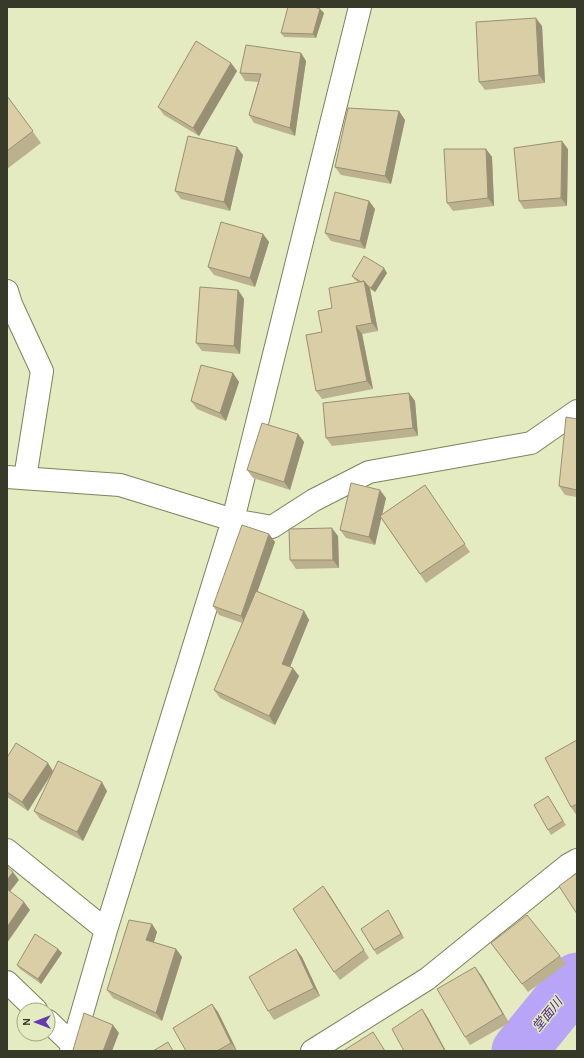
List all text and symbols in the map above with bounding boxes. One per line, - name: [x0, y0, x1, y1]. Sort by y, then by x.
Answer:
- water label: 堂面川: [530, 994, 567, 1034]
- north arrow: [16, 1002, 56, 1042]
- text: N: [21, 1018, 32, 1026]

